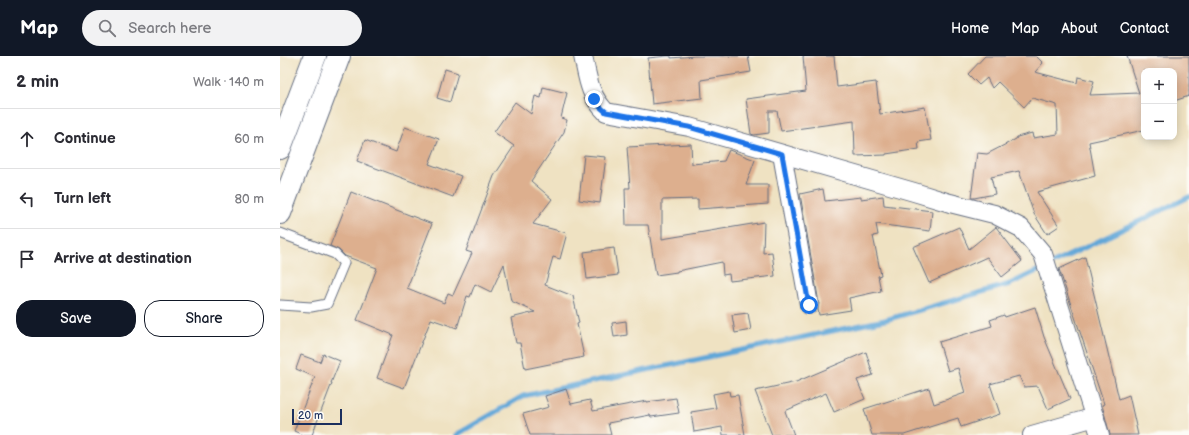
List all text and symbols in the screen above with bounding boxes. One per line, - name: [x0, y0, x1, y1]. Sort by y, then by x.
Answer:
- search box: [82, 10, 362, 46]
- text: Map: [20, 17, 58, 40]
- icon: search: [96, 17, 118, 39]
- text: Search here: [128, 19, 211, 38]
- text: Home: [951, 20, 989, 37]
- text: Map: [1011, 20, 1039, 37]
- text: About: [1061, 20, 1098, 37]
- text: Contact: [1120, 20, 1169, 37]
- map controls: [1141, 68, 1177, 140]
- button: +: [1141, 68, 1177, 104]
- text: 2 min: [16, 72, 59, 92]
- text: Walk · 140 m: [193, 74, 264, 90]
- route end: [585, 90, 603, 108]
- button: −: [1141, 104, 1177, 140]
- icon: ahead: [16, 128, 38, 150]
- text: Continue: [54, 129, 116, 148]
- text: 60 m: [234, 131, 264, 147]
- icon: left: [16, 188, 38, 210]
- text: Turn left: [54, 189, 111, 208]
- text: 80 m: [235, 191, 264, 207]
- icon: arrive: [16, 248, 38, 270]
- text: Arrive at destination: [54, 249, 192, 268]
- route start: [800, 296, 818, 314]
- button: Save: [16, 300, 136, 337]
- button: Share: [144, 300, 264, 337]
- scale bar: [292, 407, 342, 426]
- text: 20 m: [298, 409, 323, 422]

